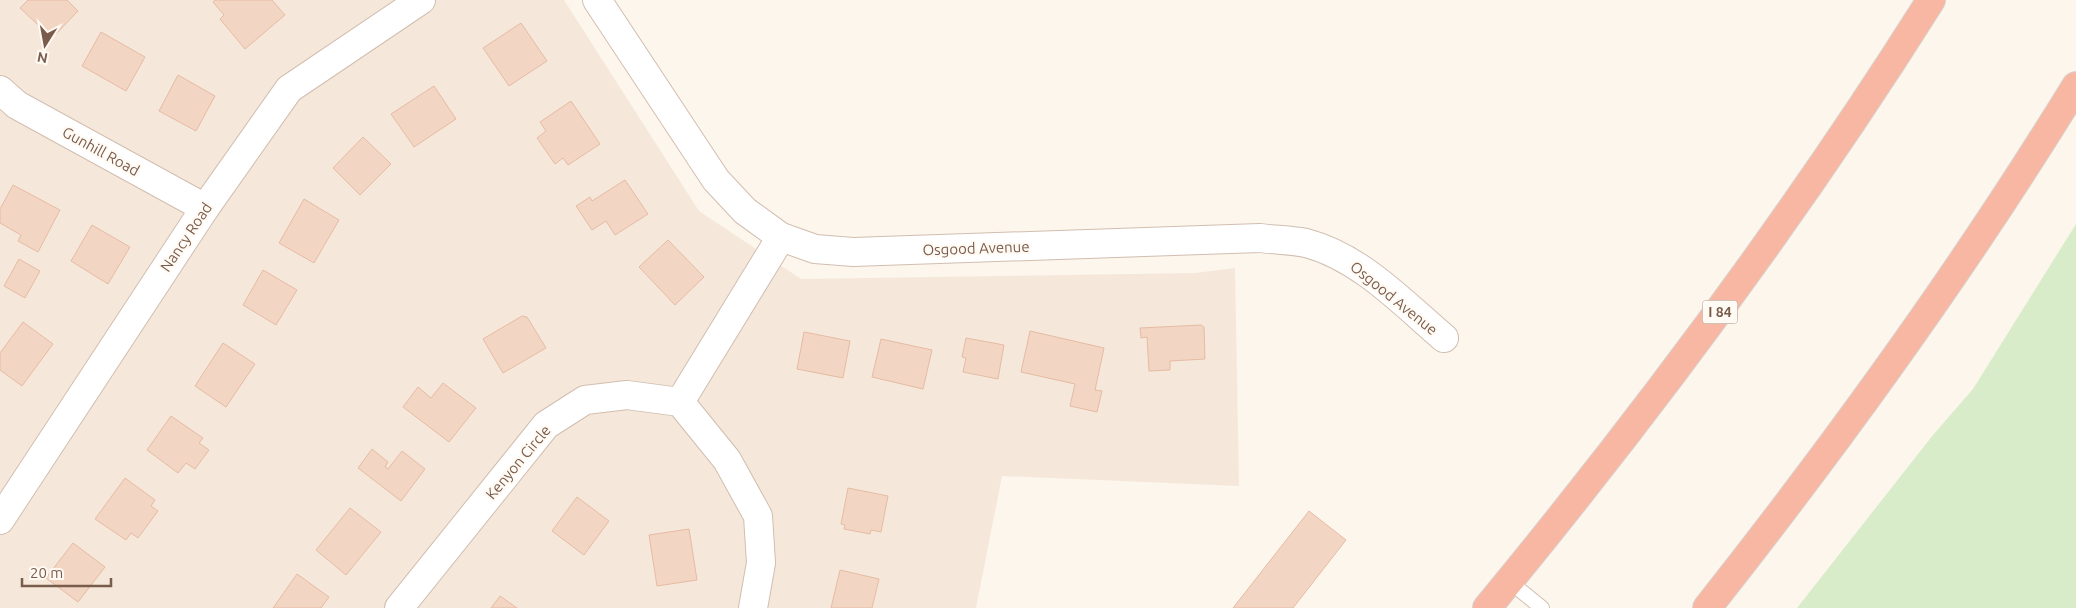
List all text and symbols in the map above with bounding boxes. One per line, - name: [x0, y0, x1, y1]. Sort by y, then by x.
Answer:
- north arrow: [20, 20, 70, 70]
- text: N: [36, 49, 49, 67]
- street label: Gunhill Road: [60, 123, 142, 179]
- street label: Nancy Road: [157, 199, 215, 275]
- street label: Osgood Avenue: [922, 238, 1030, 258]
- street label: Osgood Avenue: [1347, 258, 1441, 338]
- road number: I 84: [1702, 300, 1738, 324]
- street label: Kenyon Circle: [482, 422, 554, 502]
- scale bar: [22, 556, 111, 588]
- text: 20 m: [30, 564, 63, 581]

